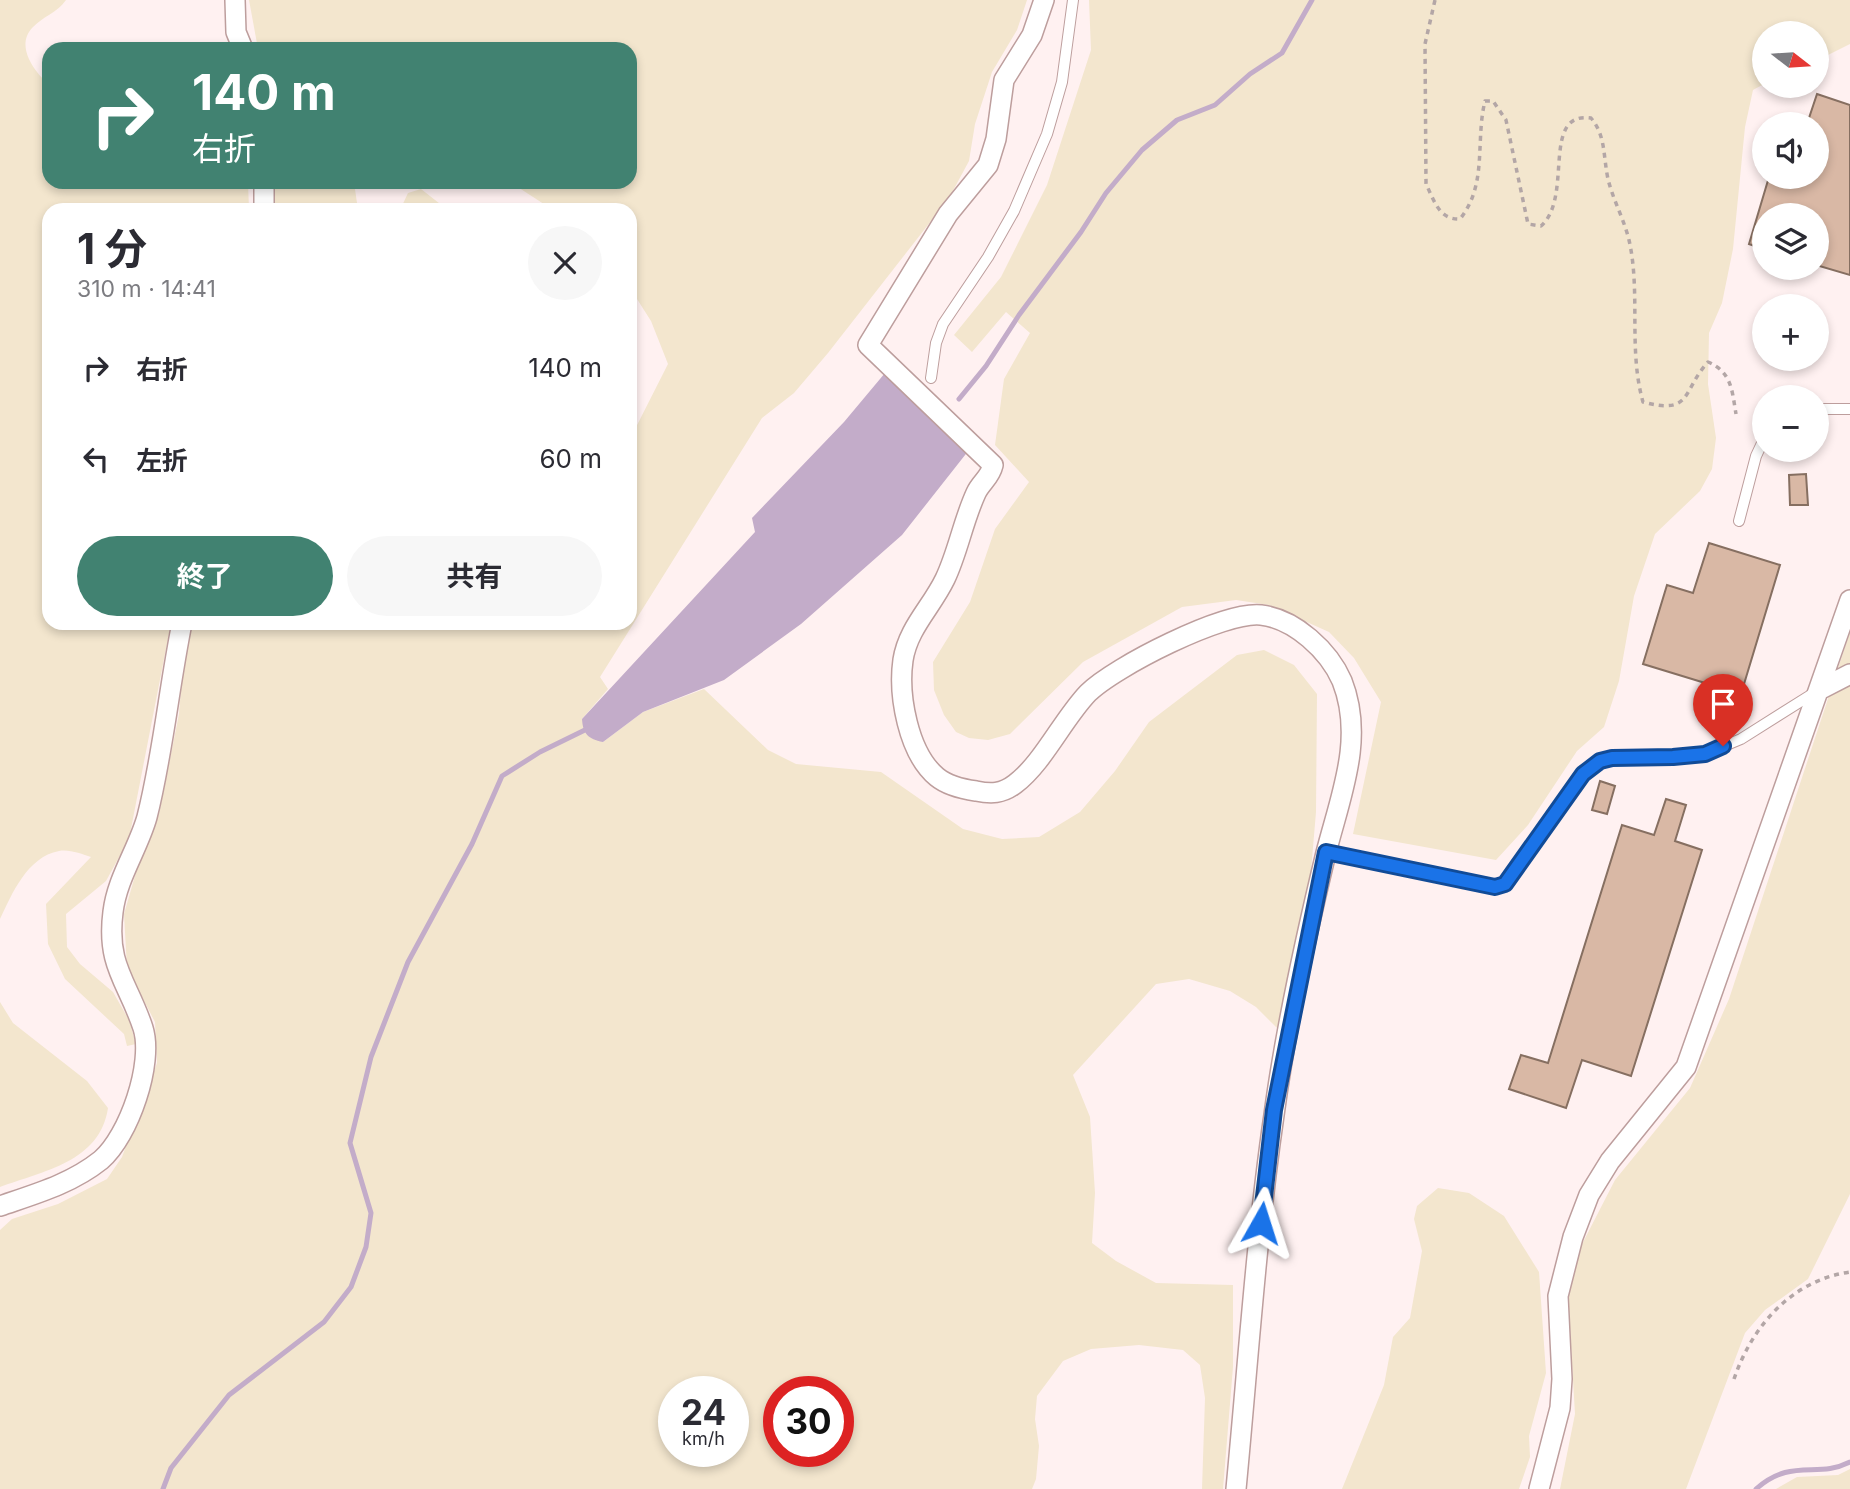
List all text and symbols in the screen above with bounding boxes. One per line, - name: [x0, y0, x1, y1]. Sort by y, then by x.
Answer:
- north arrow: [1752, 21, 1829, 98]
- map controls: [1752, 21, 1829, 462]
- text: 140 m: [192, 63, 336, 122]
- icon: right: [77, 70, 168, 161]
- button: sound: [1752, 112, 1829, 189]
- text: 右折: [192, 129, 256, 168]
- button: layers: [1752, 203, 1829, 280]
- text: 1 分: [77, 223, 147, 274]
- button: close: [528, 226, 602, 300]
- text: 310 m · 14:41: [77, 275, 216, 303]
- button: +: [1752, 294, 1829, 371]
- icon: right: [77, 349, 115, 387]
- text: 140 m: [528, 352, 602, 383]
- text: 右折: [136, 354, 188, 385]
- button: −: [1752, 385, 1829, 462]
- icon: left: [77, 440, 115, 478]
- text: 60 m: [539, 443, 602, 474]
- text: 左折: [136, 445, 188, 476]
- button: 終了: [77, 536, 333, 616]
- button: 共有: [347, 536, 602, 616]
- pin: [1693, 674, 1753, 746]
- icon: arrive: [1704, 685, 1742, 723]
- position arrow: [1224, 1186, 1298, 1260]
- speed limit sign: 30: [763, 1376, 854, 1467]
- text: 24: [681, 1391, 726, 1433]
- text: km/h: [682, 1428, 725, 1449]

